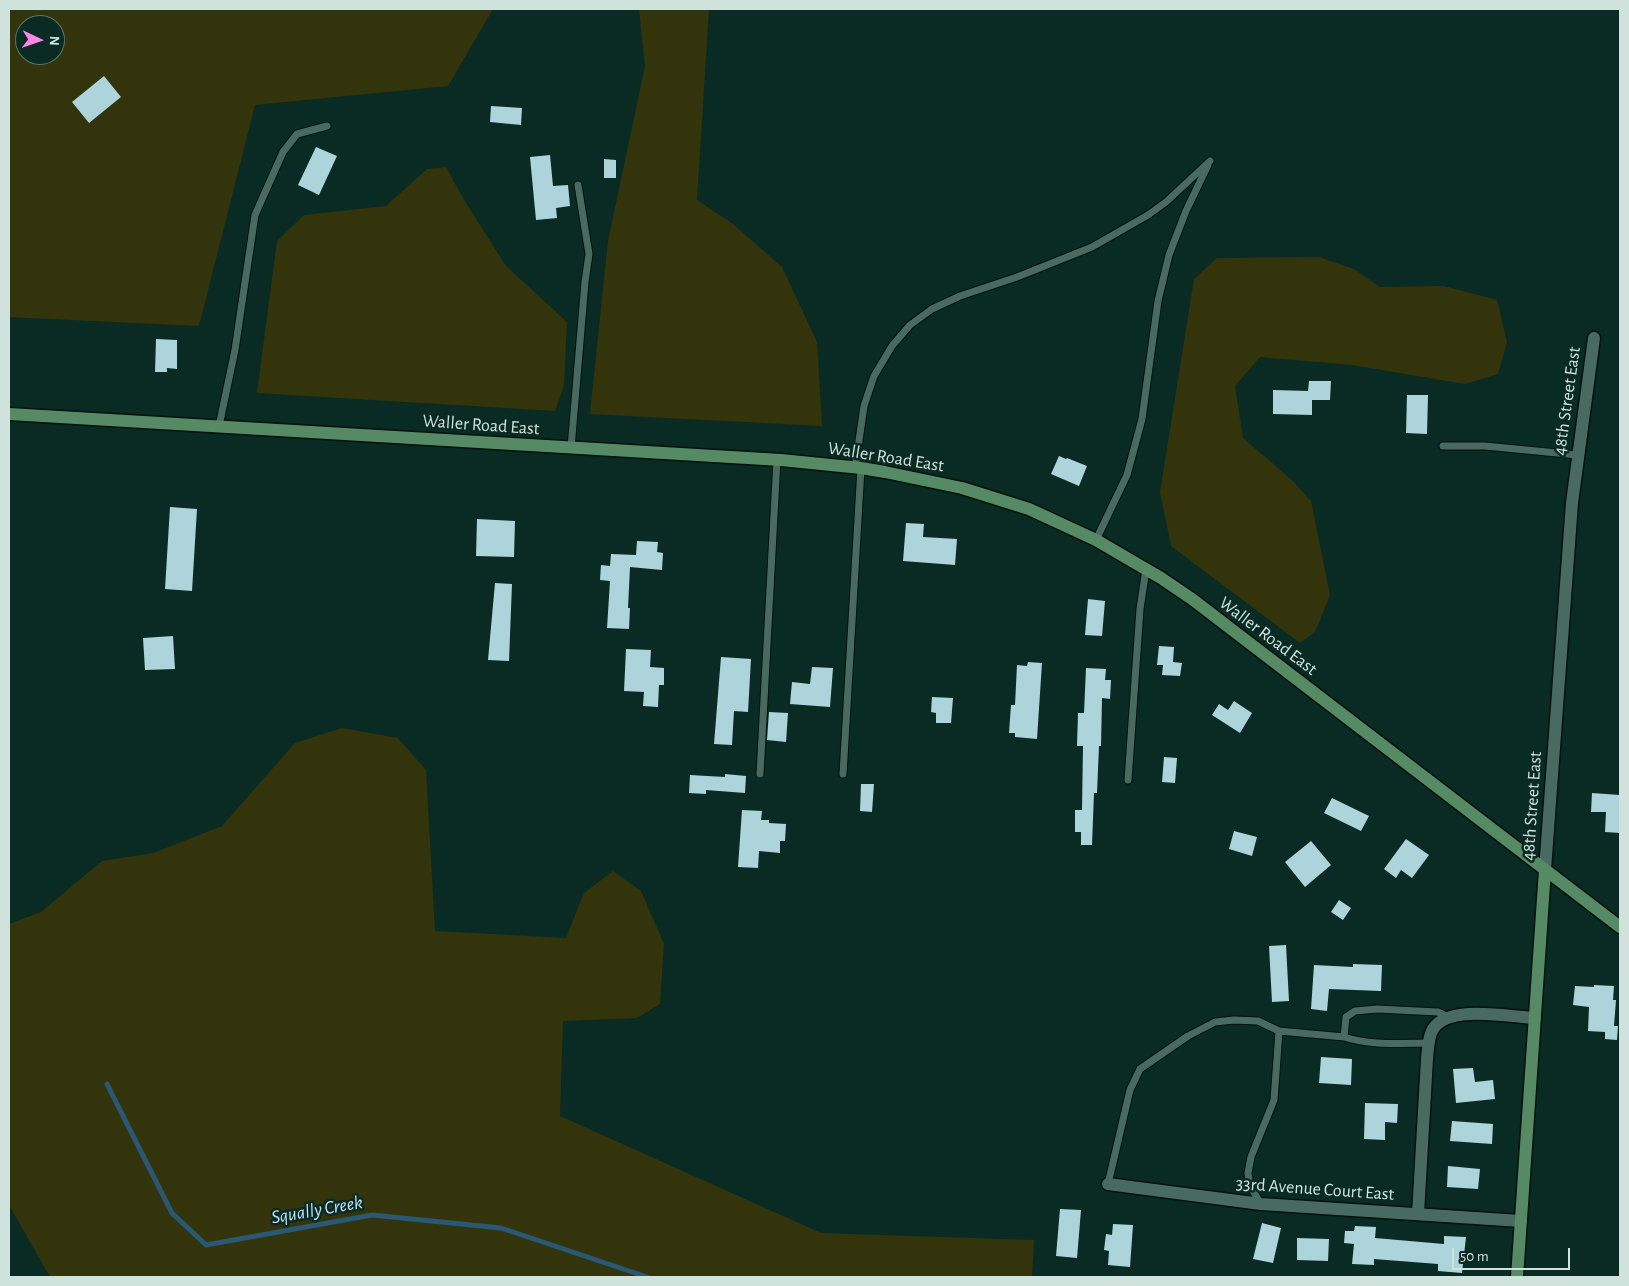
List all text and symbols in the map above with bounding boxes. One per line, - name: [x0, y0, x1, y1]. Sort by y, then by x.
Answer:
- north arrow: [15, 15, 65, 65]
- text: N: [47, 35, 61, 46]
- street label: 48th Street East: [1549, 345, 1585, 457]
- street label: Waller Road East: [422, 410, 540, 440]
- street label: Waller Road East: [826, 437, 946, 477]
- street label: Waller Road East: [1215, 592, 1321, 680]
- street label: 48th Street East: [1517, 751, 1547, 861]
- street label: 33rd Avenue Court East: [1235, 1173, 1395, 1205]
- water label: Squally Creek: [270, 1191, 364, 1229]
- scale bar: [1454, 1238, 1572, 1270]
- text: 50 m: [1460, 1249, 1489, 1264]

